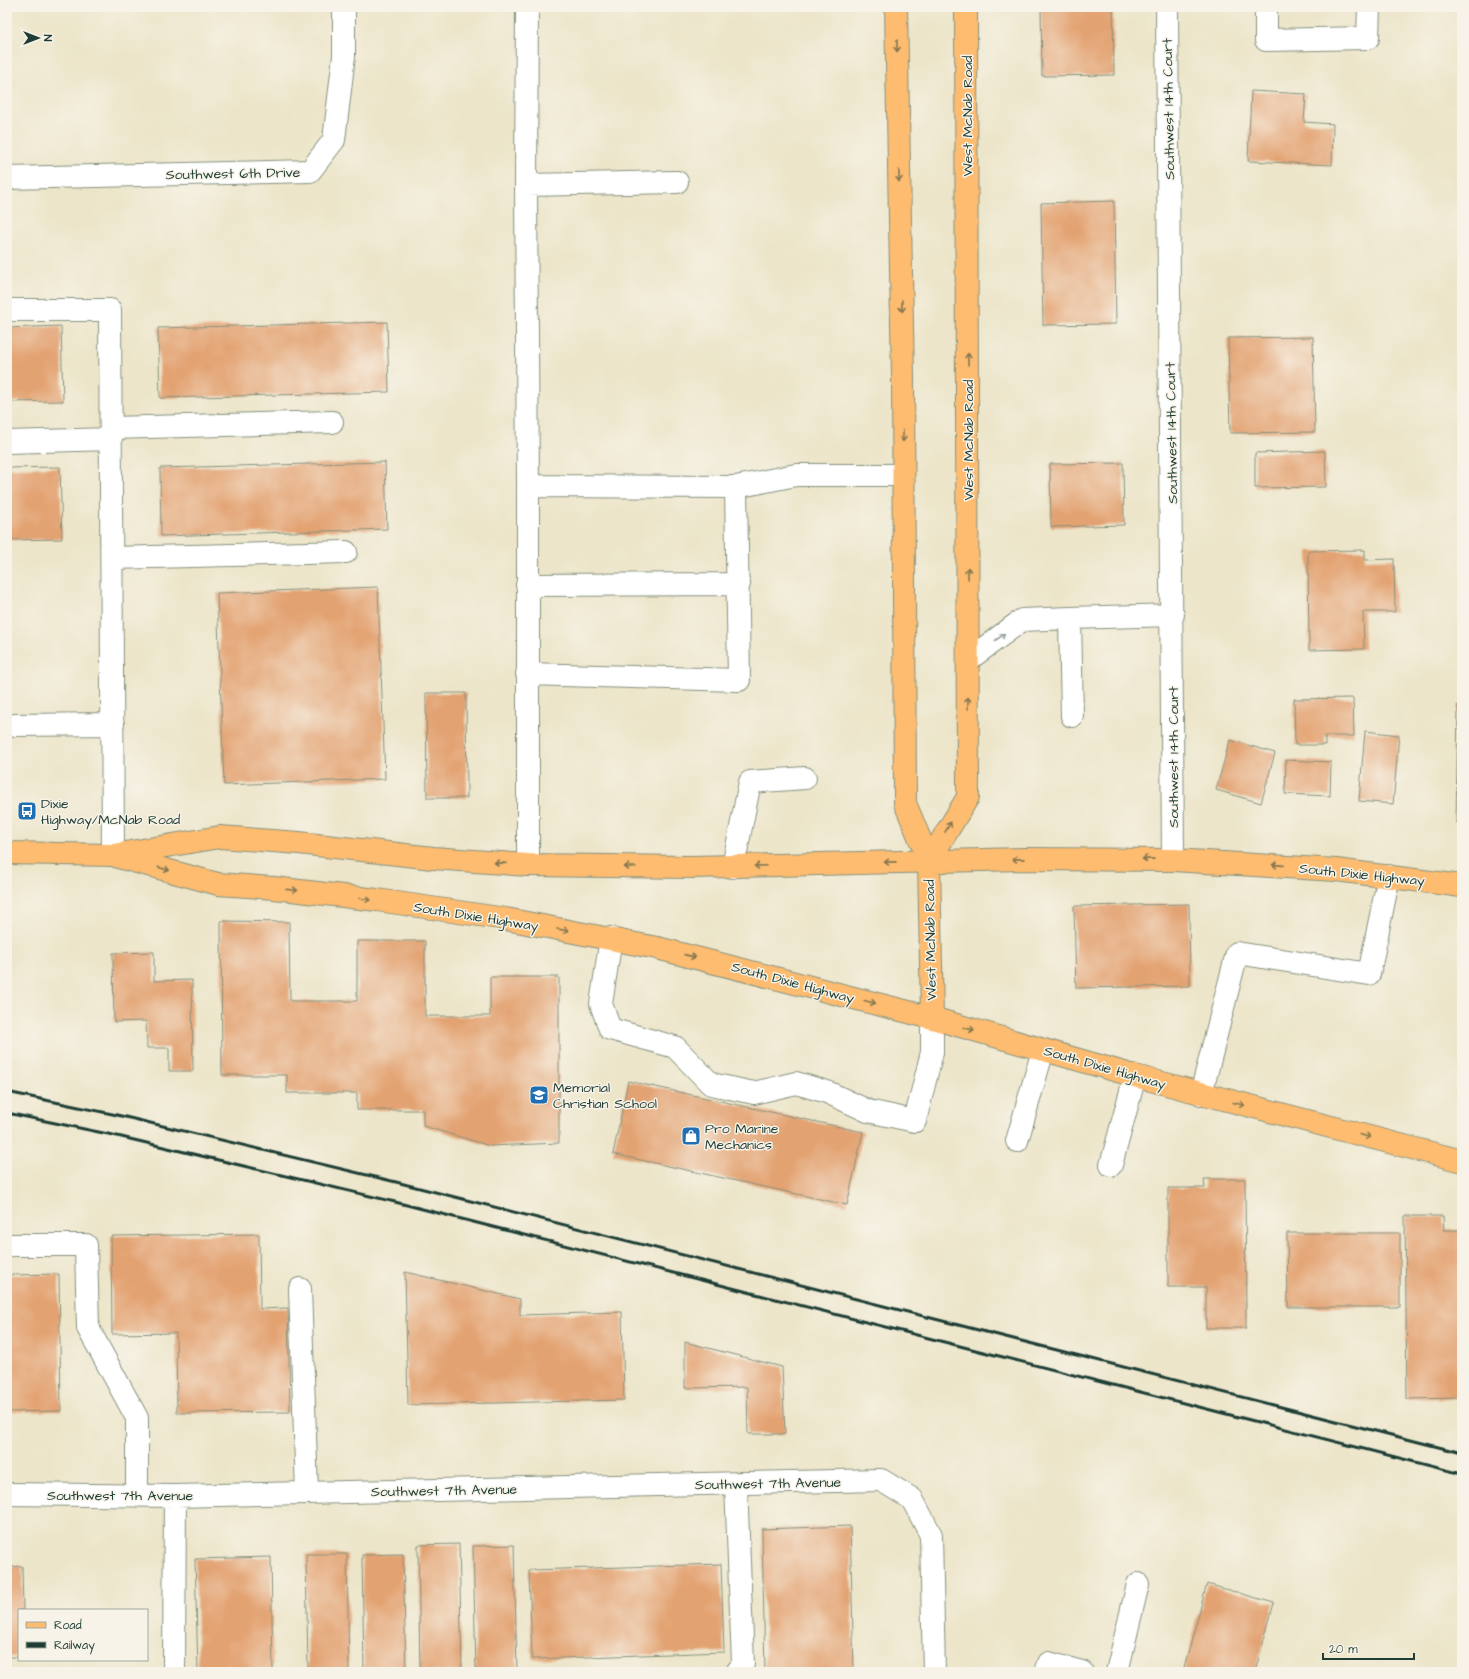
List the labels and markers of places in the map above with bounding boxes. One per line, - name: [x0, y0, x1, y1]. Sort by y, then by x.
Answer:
- place label: Dixie Highway/McNab Road: [41, 794, 180, 830]
- bus stop icon: Dixie Highway/McNab Road: [16, 800, 38, 822]
- place label: Memorial Christian School: [553, 1078, 657, 1114]
- school or university icon: Memorial Christian School: [528, 1084, 550, 1106]
- place label: Pro Marine Mechanics: [705, 1119, 779, 1155]
- shop icon: Pro Marine Mechanics: [680, 1125, 702, 1147]

